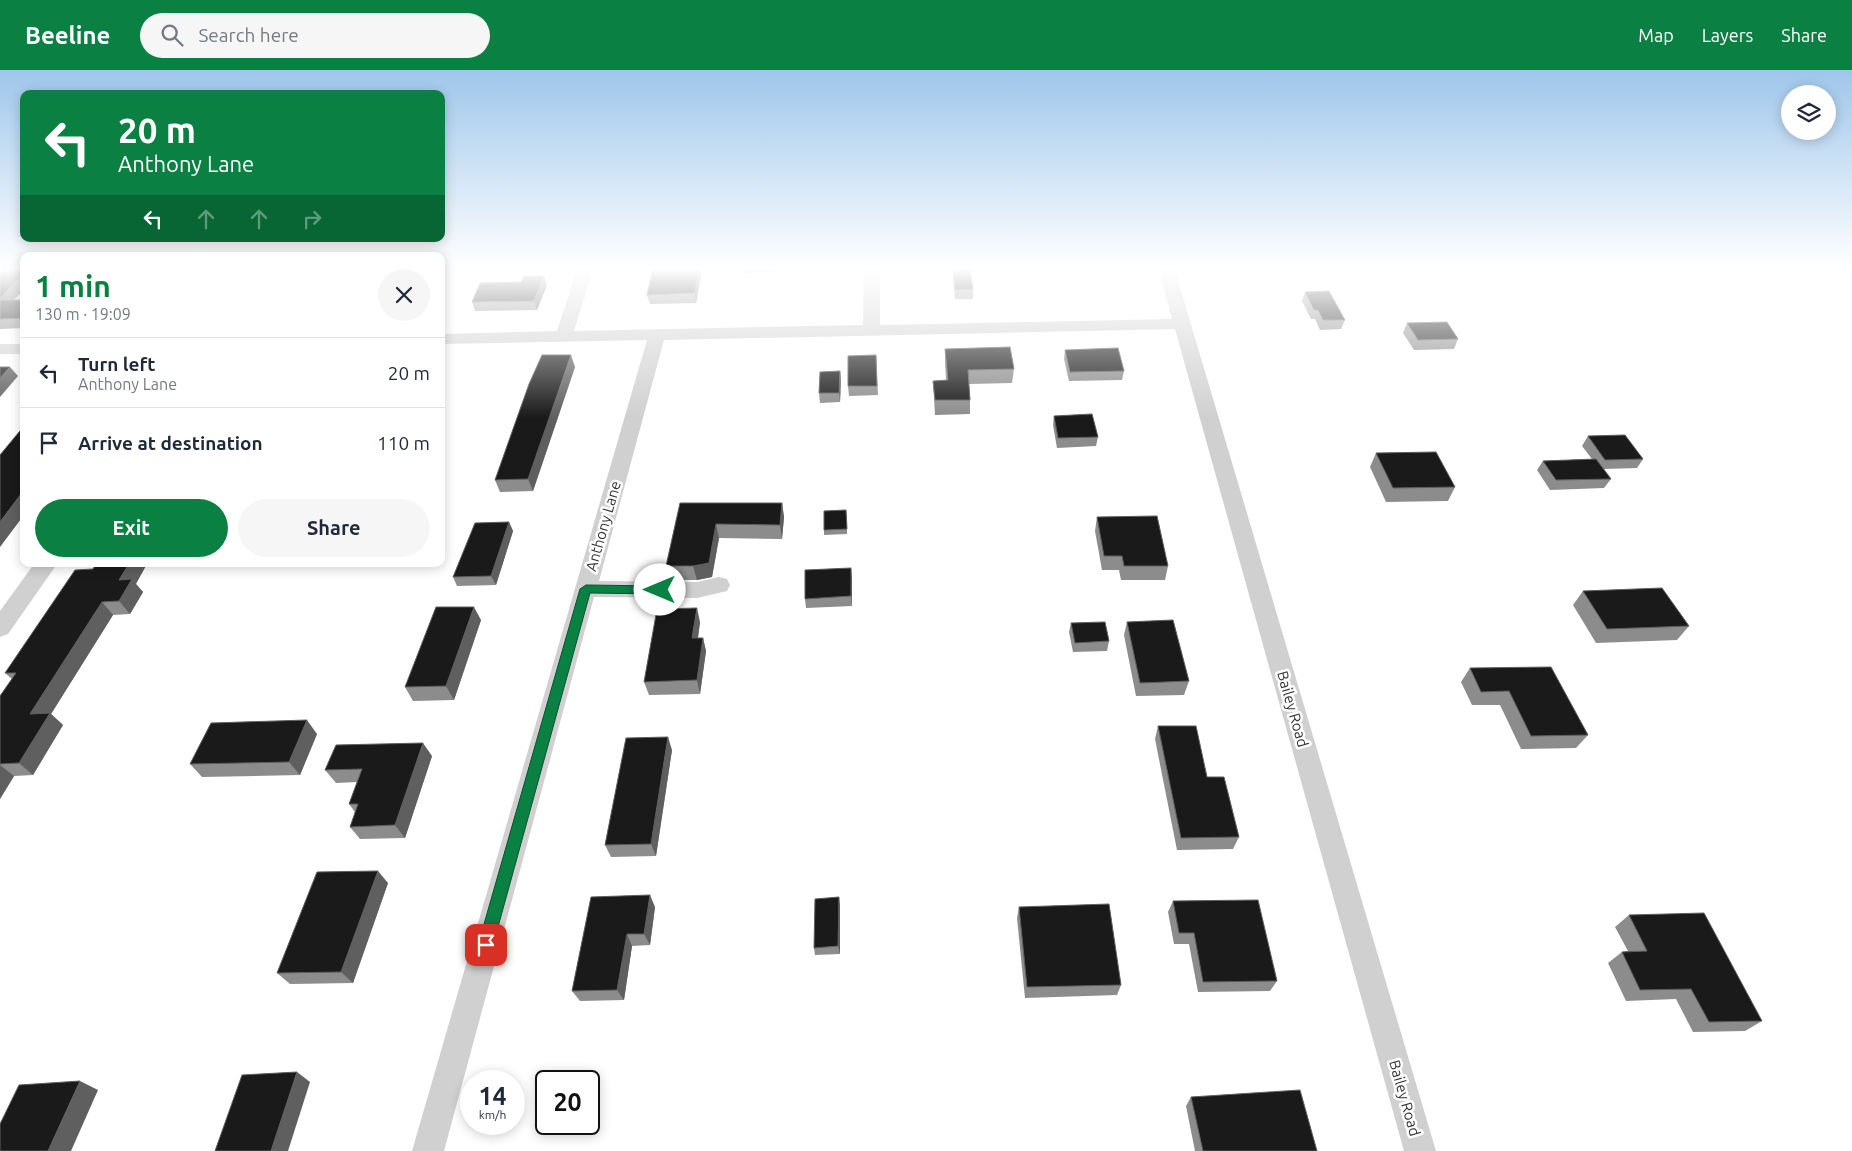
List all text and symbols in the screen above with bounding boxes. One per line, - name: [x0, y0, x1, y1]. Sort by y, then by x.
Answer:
- search box: [140, 13, 490, 58]
- icon: search: [158, 21, 186, 49]
- text: Beeline: [25, 22, 110, 49]
- text: Search here: [198, 24, 299, 46]
- text: Map: [1638, 25, 1674, 45]
- text: Layers: [1702, 25, 1753, 45]
- text: Share: [1781, 25, 1827, 45]
- map controls: [1781, 85, 1836, 140]
- button: layers: [1781, 85, 1836, 140]
- icon: left: [35, 110, 100, 175]
- text: 20 m: [118, 110, 196, 150]
- text: Anthony Lane: [118, 151, 254, 176]
- icon: left: [139, 205, 167, 233]
- icon: ahead: [192, 205, 220, 233]
- icon: ahead: [245, 205, 273, 233]
- icon: right: [298, 205, 326, 233]
- text: 1 min: [35, 269, 111, 303]
- button: close: [378, 269, 430, 321]
- text: 130 m · 19:09: [35, 305, 131, 323]
- text: Turn left: [78, 353, 156, 375]
- icon: left: [35, 359, 63, 387]
- text: 20 m: [388, 362, 430, 384]
- text: Anthony Lane: [78, 375, 177, 393]
- icon: arrive: [35, 429, 63, 457]
- text: Arrive at destination: [78, 432, 263, 454]
- text: 110 m: [377, 432, 430, 454]
- street label: Anthony Lane: [582, 479, 624, 573]
- button: Exit: [35, 499, 228, 557]
- button: Share: [238, 499, 430, 557]
- position arrow: [633, 563, 685, 615]
- street label: Bailey Road: [1274, 669, 1312, 749]
- pin: [465, 924, 507, 966]
- icon: arrive: [472, 931, 500, 959]
- street label: Bailey Road: [1386, 1058, 1424, 1138]
- speed limit sign: 20: [535, 1070, 600, 1135]
- text: 14: [478, 1082, 507, 1110]
- text: km/h: [479, 1108, 506, 1121]

